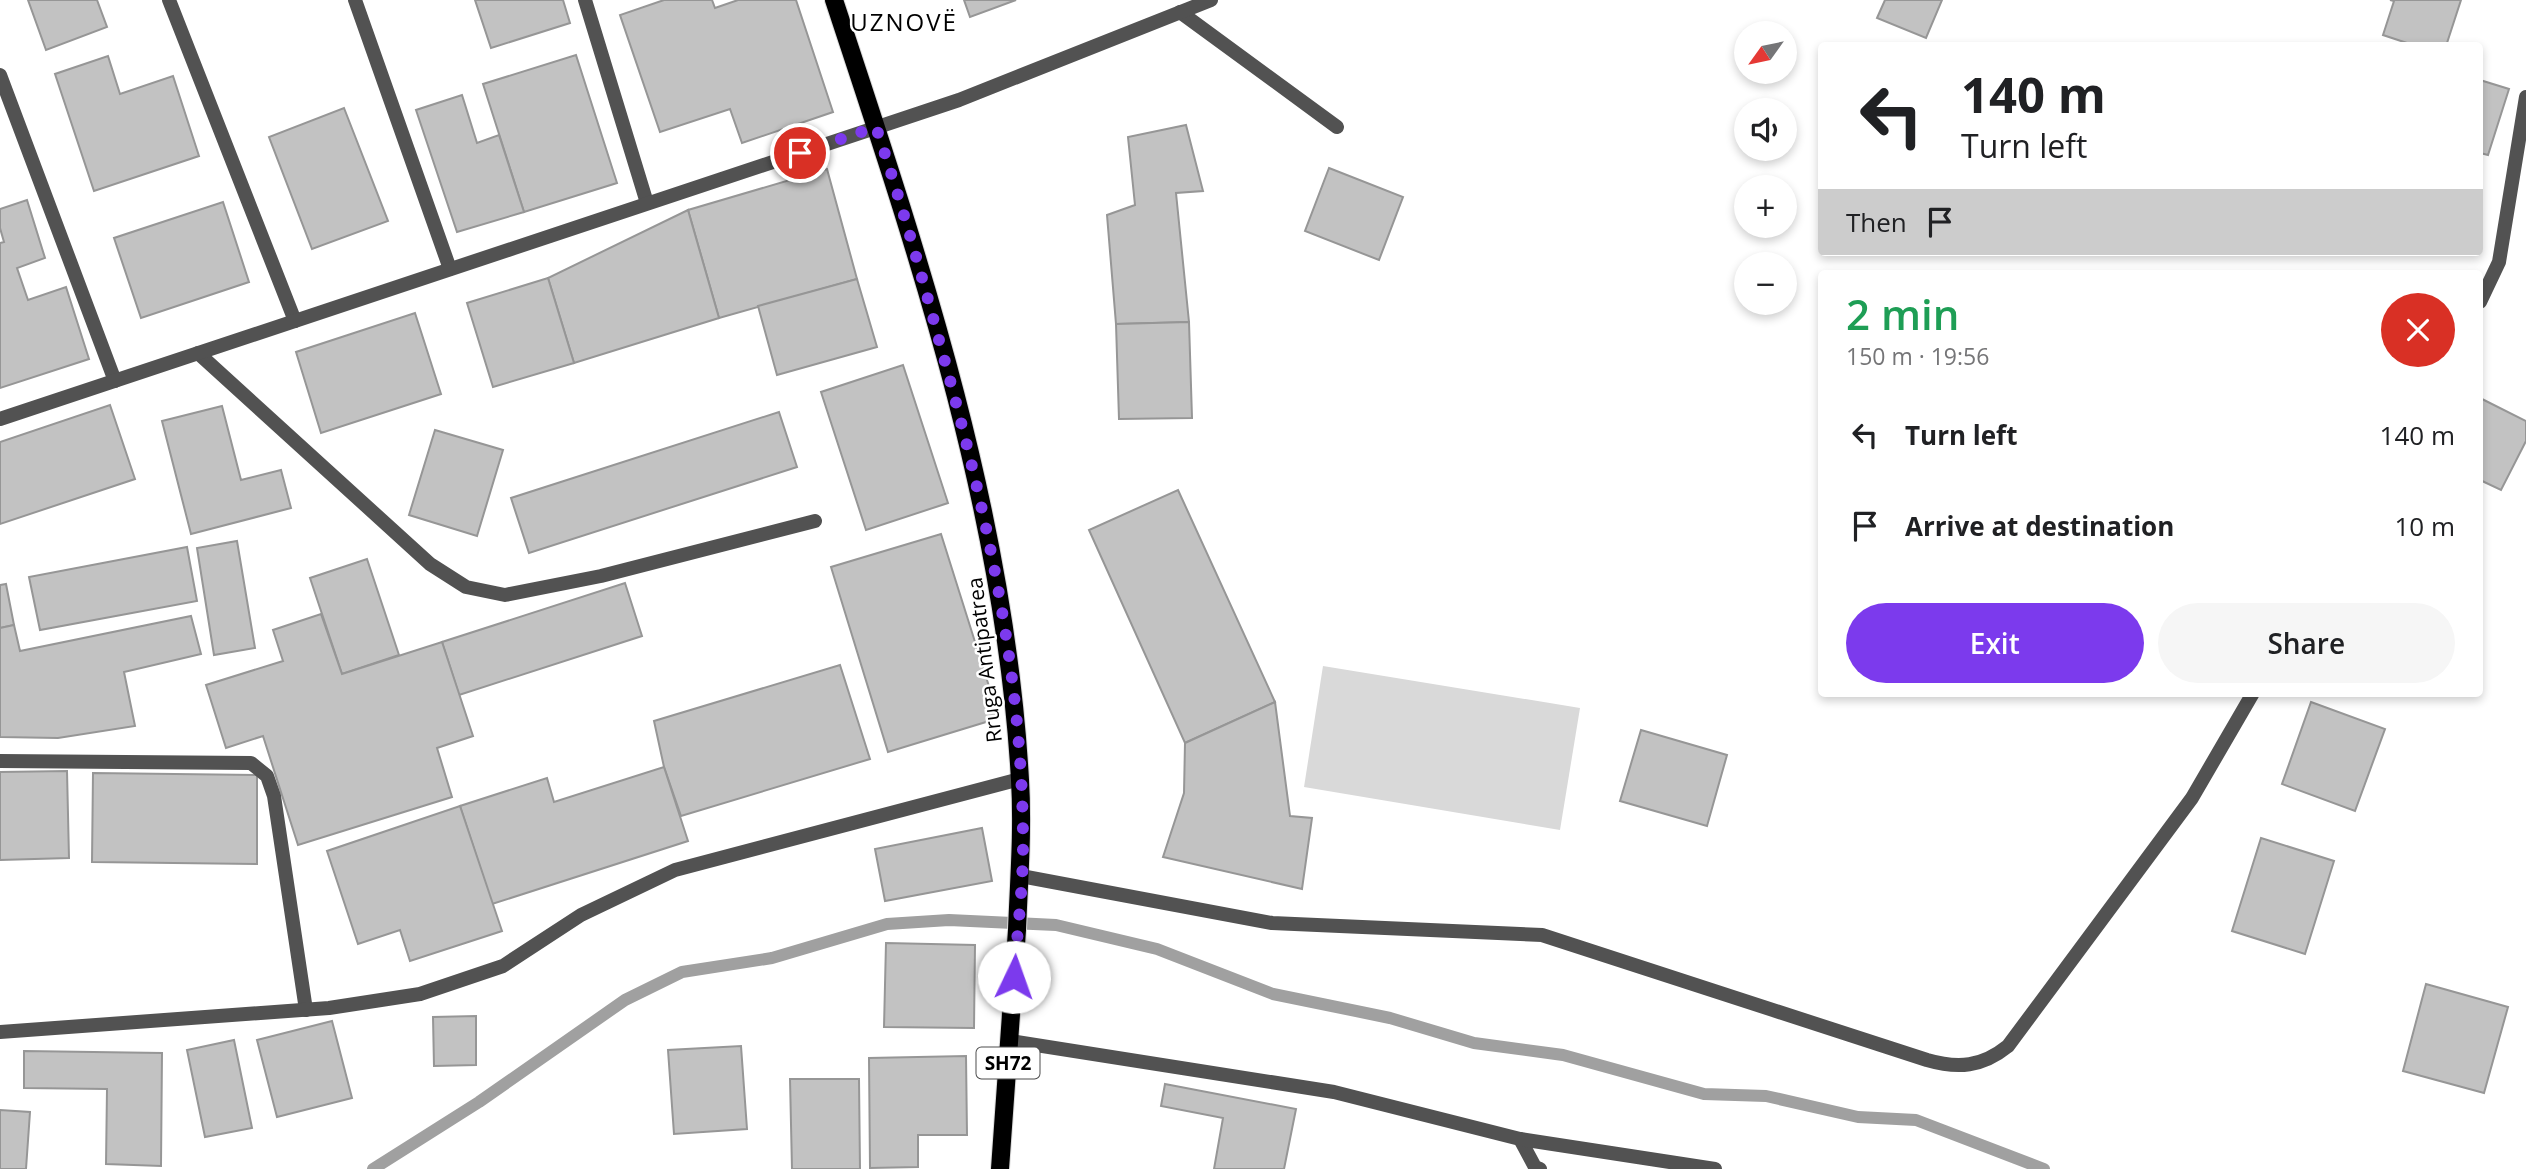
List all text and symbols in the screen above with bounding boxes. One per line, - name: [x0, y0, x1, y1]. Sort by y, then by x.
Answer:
- district label: UZNOVË: [850, 5, 958, 38]
- north arrow: [1734, 21, 1797, 84]
- map controls: [1734, 21, 1797, 315]
- text: 140 m: [1961, 61, 2106, 127]
- icon: left: [1846, 70, 1937, 161]
- button: sound: [1734, 98, 1797, 161]
- pin: [770, 123, 830, 183]
- text: Turn left: [1961, 124, 2087, 167]
- icon: arrive: [781, 134, 819, 172]
- button: +: [1734, 175, 1797, 238]
- icon: arrive: [1921, 203, 1959, 241]
- text: Then: [1846, 204, 1907, 240]
- button: −: [1734, 252, 1797, 315]
- text: 2 min: [1846, 285, 1959, 342]
- button: close: [2381, 293, 2455, 367]
- text: 150 m · 19:56: [1846, 340, 1989, 372]
- icon: left: [1846, 416, 1884, 454]
- text: Turn left: [1905, 417, 2017, 453]
- text: 140 m: [2380, 417, 2455, 453]
- icon: arrive: [1846, 507, 1884, 545]
- text: Arrive at destination: [1905, 508, 2174, 544]
- text: 10 m: [2394, 508, 2455, 544]
- street label: Rruga Antipatrea: [960, 576, 1008, 744]
- button: Exit: [1846, 603, 2144, 683]
- button: Share: [2158, 603, 2455, 683]
- position arrow: [977, 940, 1051, 1014]
- road number: SH72: [976, 1048, 1040, 1078]

